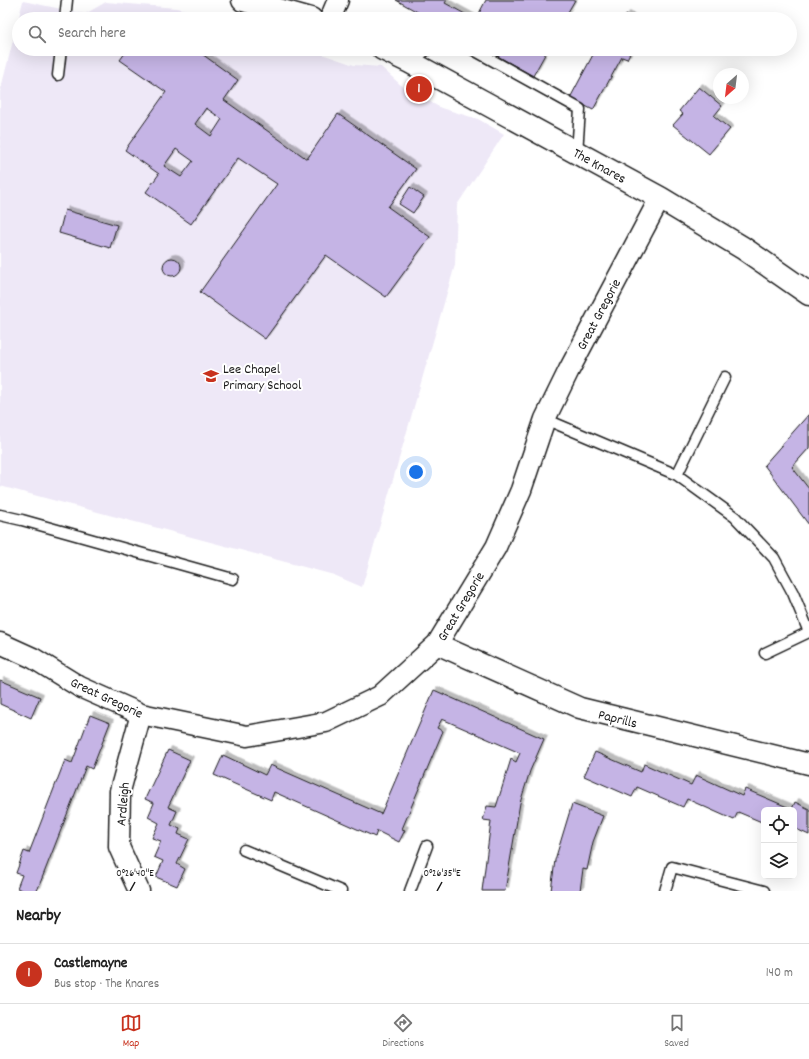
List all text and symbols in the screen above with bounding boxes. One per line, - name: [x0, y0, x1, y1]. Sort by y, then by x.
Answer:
- search box: [12, 12, 797, 56]
- icon: search: [26, 23, 48, 45]
- text: Search here: [58, 23, 126, 45]
- north arrow: [713, 68, 749, 104]
- pin: 1: [406, 74, 432, 104]
- street label: The Knares: [569, 144, 629, 190]
- street label: Great Gregorie: [573, 276, 627, 354]
- place label: Lee Chapel Primary School: [223, 360, 302, 396]
- school or university icon: Lee Chapel Primary School: [202, 367, 220, 385]
- your location: [406, 462, 426, 482]
- street label: Great Gregorie: [433, 568, 490, 646]
- street label: Great Gregorie: [67, 673, 146, 724]
- street label: Paprills: [596, 705, 639, 734]
- street label: Ardleigh: [112, 781, 136, 827]
- map controls: [761, 807, 797, 879]
- button: locate: [761, 807, 797, 843]
- button: layers: [761, 843, 797, 879]
- text: 0°26'40"E: [116, 867, 154, 881]
- text: 0°26'35"E: [423, 867, 461, 881]
- text: Nearby: [16, 905, 60, 929]
- text: Castlemayne: [54, 953, 127, 975]
- text: 1: [28, 964, 30, 983]
- text: 140 m: [766, 964, 793, 983]
- text: Bus stop · The Knares: [54, 975, 159, 994]
- tab: Map: [120, 1012, 142, 1052]
- tab: Directions: [382, 1012, 424, 1052]
- tab: Saved: [664, 1012, 689, 1052]

